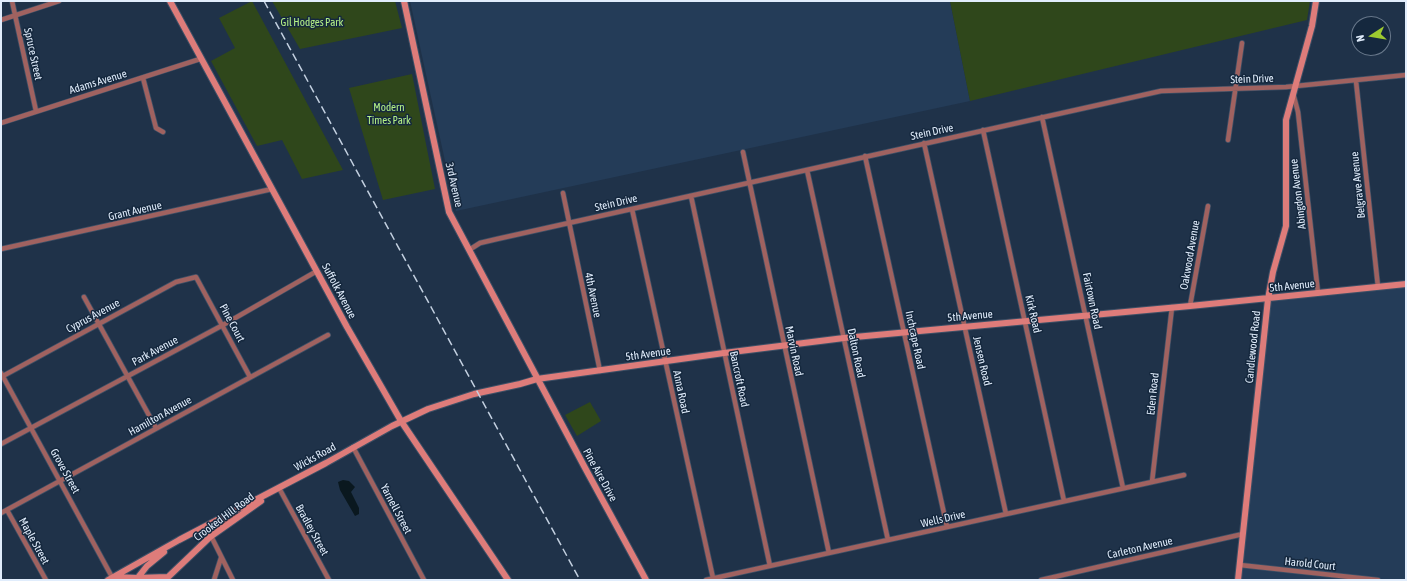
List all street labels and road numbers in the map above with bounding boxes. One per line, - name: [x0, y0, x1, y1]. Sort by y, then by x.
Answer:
- street label: Spruce Street: [21, 27, 45, 81]
- street label: Adams Avenue: [68, 67, 128, 97]
- street label: Stein Drive: [1230, 72, 1274, 86]
- street label: Stein Drive: [909, 121, 955, 143]
- street label: Belgrave Avenue: [1348, 151, 1368, 219]
- street label: Abingdon Avenue: [1287, 158, 1309, 230]
- street label: 3rd Avenue: [442, 161, 466, 209]
- street label: Stein Drive: [593, 192, 639, 214]
- street label: Grant Avenue: [107, 198, 163, 224]
- street label: Oakwood Avenue: [1177, 219, 1203, 291]
- street label: Suffolk Avenue: [319, 261, 359, 321]
- street label: 4th Avenue: [582, 271, 604, 319]
- street label: Fairtown Road: [1080, 271, 1104, 331]
- street label: 5th Avenue: [1269, 277, 1315, 295]
- street label: Kirk Road: [1022, 294, 1044, 334]
- street label: Cyprus Avenue: [64, 296, 122, 336]
- street label: Pine Court: [216, 302, 248, 344]
- street label: 5th Avenue: [947, 307, 993, 325]
- street label: Inchcape Road: [902, 310, 928, 370]
- street label: Candlewood Road: [1243, 310, 1263, 384]
- street label: Marvin Road: [782, 325, 806, 377]
- street label: Dalton Road: [844, 327, 868, 379]
- street label: Park Avenue: [130, 333, 180, 369]
- street label: Jensen Road: [970, 335, 994, 387]
- street label: 5th Avenue: [624, 344, 672, 364]
- street label: Bancroft Road: [727, 350, 751, 408]
- street label: Anna Road: [670, 369, 692, 415]
- street label: Eden Road: [1144, 372, 1162, 416]
- street label: Hamilton Avenue: [126, 393, 194, 439]
- street label: Wicks Road: [292, 440, 338, 474]
- street label: Grove Street: [47, 446, 83, 496]
- street label: Pine Aire Drive: [580, 446, 620, 504]
- street label: Yarnell Street: [377, 482, 415, 536]
- street label: Crooked Hill Road: [191, 490, 257, 544]
- street label: Bradley Street: [293, 502, 331, 558]
- street label: Wells Drive: [919, 507, 967, 531]
- street label: Maple Street: [16, 515, 52, 567]
- street label: Carleton Avenue: [1106, 534, 1174, 562]
- street label: Harold Court: [1284, 555, 1336, 573]

